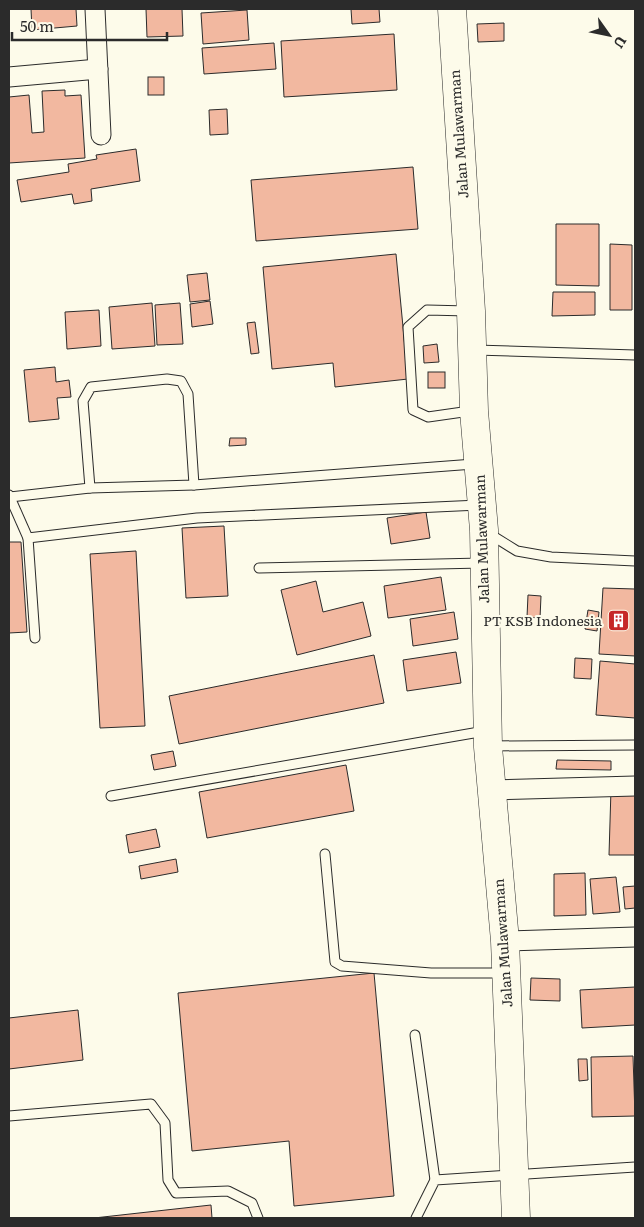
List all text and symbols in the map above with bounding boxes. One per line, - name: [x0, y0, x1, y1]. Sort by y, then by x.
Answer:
- scale bar: [12, 10, 168, 42]
- north arrow: [584, 10, 634, 60]
- text: 50 m: [20, 14, 54, 37]
- text: U: [609, 33, 632, 53]
- street label: Jalan Mulawarman: [444, 69, 472, 199]
- street label: Jalan Mulawarman: [469, 474, 493, 604]
- building icon: PT KSB Indonesia: [606, 609, 630, 633]
- place label: PT KSB Indonesia: [483, 610, 602, 630]
- street label: Jalan Mulawarman: [488, 878, 516, 1008]

